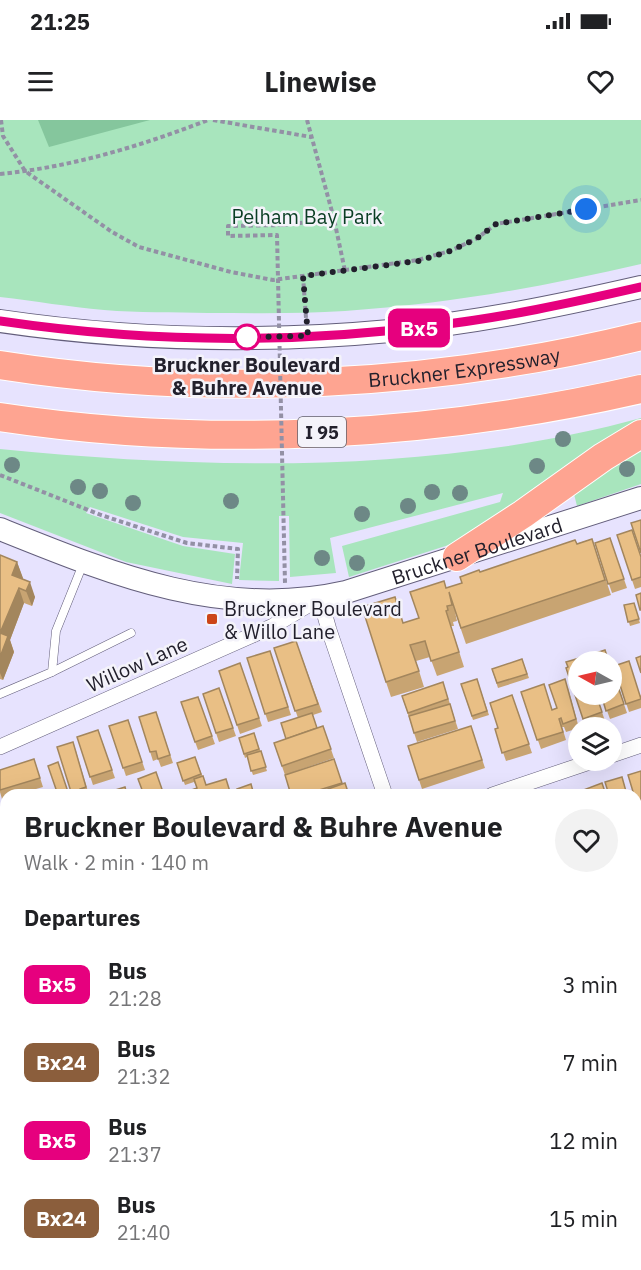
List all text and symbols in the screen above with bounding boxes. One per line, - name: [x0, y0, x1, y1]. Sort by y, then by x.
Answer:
- text: 21:25: [30, 7, 90, 36]
- text: Linewise: [264, 64, 377, 99]
- icon: menu: [24, 65, 57, 98]
- icon: heart: [584, 65, 617, 98]
- your location: [571, 194, 601, 224]
- park label: Pelham Bay Park: [231, 203, 383, 230]
- line badge: Bx5: [384, 308, 454, 348]
- text: Bx5: [400, 314, 438, 342]
- marker: Bruckner Boulevard & Buhre Avenue: [234, 324, 260, 350]
- street label: Bruckner Expressway: [367, 340, 562, 393]
- place label: Bruckner Boulevard & Buhre Avenue: [154, 351, 340, 401]
- road number: I 95: [298, 417, 346, 447]
- street label: Bruckner Boulevard: [388, 510, 566, 590]
- place label: Bruckner Boulevard & Willo Lane: [224, 595, 402, 645]
- marker: Bruckner Boulevard & Willo Lane: [205, 612, 219, 626]
- street label: Willow Lane: [82, 630, 192, 698]
- north arrow: [568, 651, 622, 705]
- map controls: [568, 651, 622, 771]
- button: layers: [568, 717, 622, 771]
- text: Bruckner Boulevard & Buhre Avenue: [24, 808, 503, 845]
- button: heart: [555, 809, 618, 872]
- text: Walk · 2 min · 140 m: [24, 849, 209, 876]
- text: Departures: [24, 903, 140, 932]
- text: Bus: [108, 956, 147, 985]
- text: Bx5: [38, 970, 76, 998]
- text: 3 min: [562, 970, 618, 999]
- text: 21:28: [108, 985, 162, 1012]
- text: Bus: [117, 1034, 156, 1063]
- text: Bx24: [36, 1048, 87, 1076]
- text: 7 min: [562, 1048, 618, 1077]
- text: 21:32: [117, 1063, 171, 1090]
- text: Bus: [108, 1112, 147, 1141]
- text: Bx5: [38, 1126, 76, 1154]
- text: 12 min: [549, 1126, 618, 1155]
- text: 21:37: [108, 1141, 162, 1168]
- text: Bus: [117, 1190, 156, 1219]
- text: Bx24: [36, 1204, 87, 1232]
- text: 15 min: [549, 1204, 618, 1233]
- text: 21:40: [117, 1219, 171, 1246]

